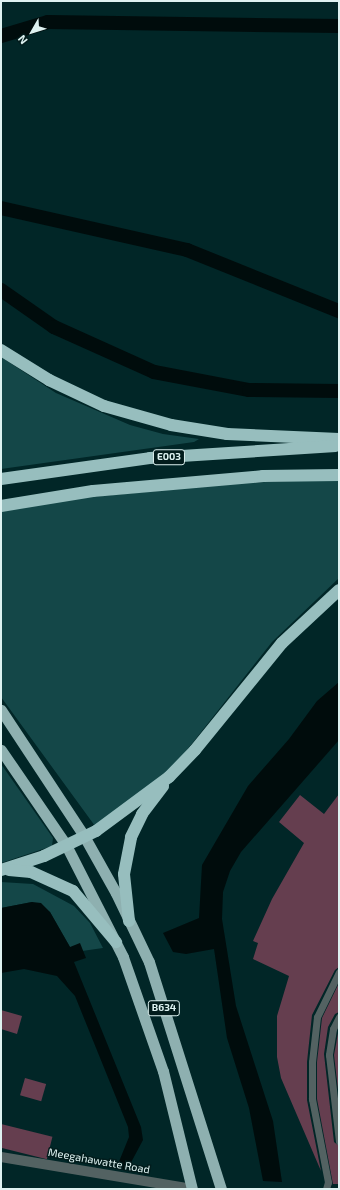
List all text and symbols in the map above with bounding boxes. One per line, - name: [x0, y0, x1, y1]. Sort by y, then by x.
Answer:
- north arrow: [12, 12, 52, 52]
- text: N: [15, 33, 30, 47]
- road number: E003: [152, 449, 186, 465]
- road number: B634: [147, 1000, 181, 1016]
- street label: Meegahawatte Road: [47, 1146, 151, 1176]

